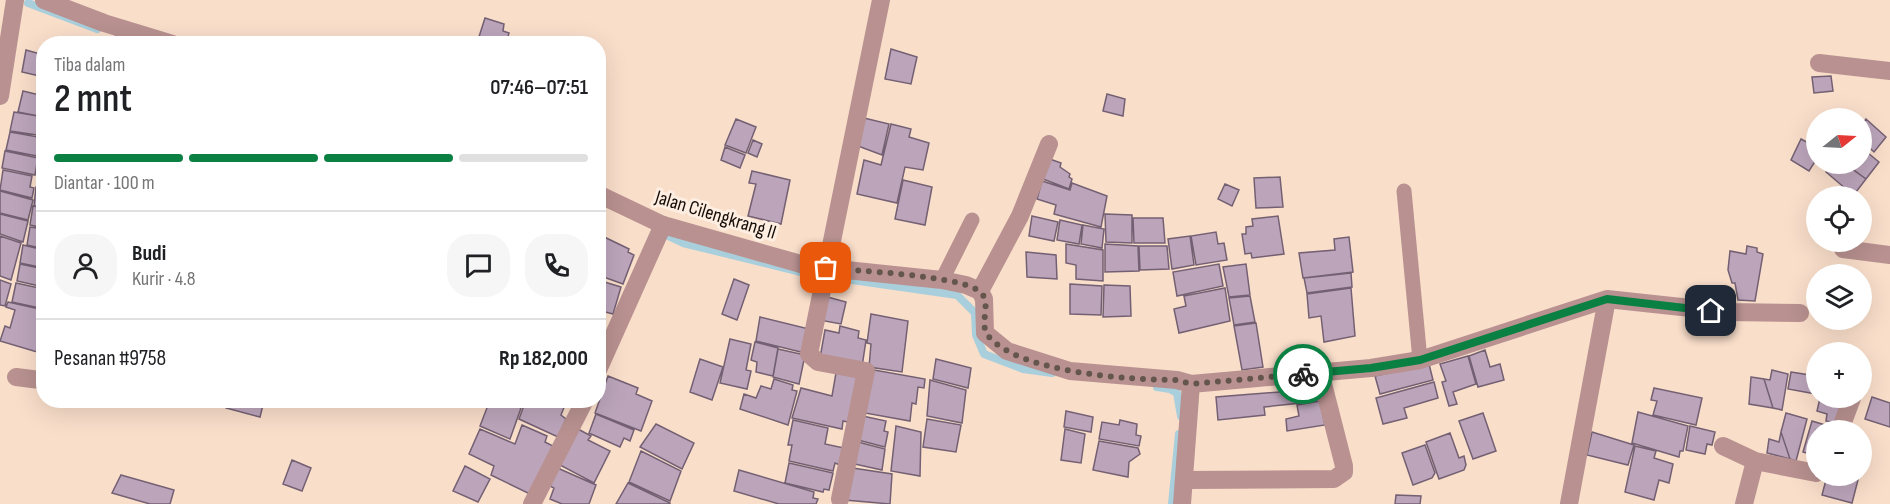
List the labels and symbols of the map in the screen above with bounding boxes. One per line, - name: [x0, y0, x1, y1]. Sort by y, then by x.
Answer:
- north arrow: [1806, 108, 1872, 174]
- street label: Jalan Cilengkrang II: [651, 185, 779, 245]
- pin: [800, 242, 851, 293]
- pin: [1685, 285, 1736, 336]
- courier: [1273, 344, 1333, 404]

